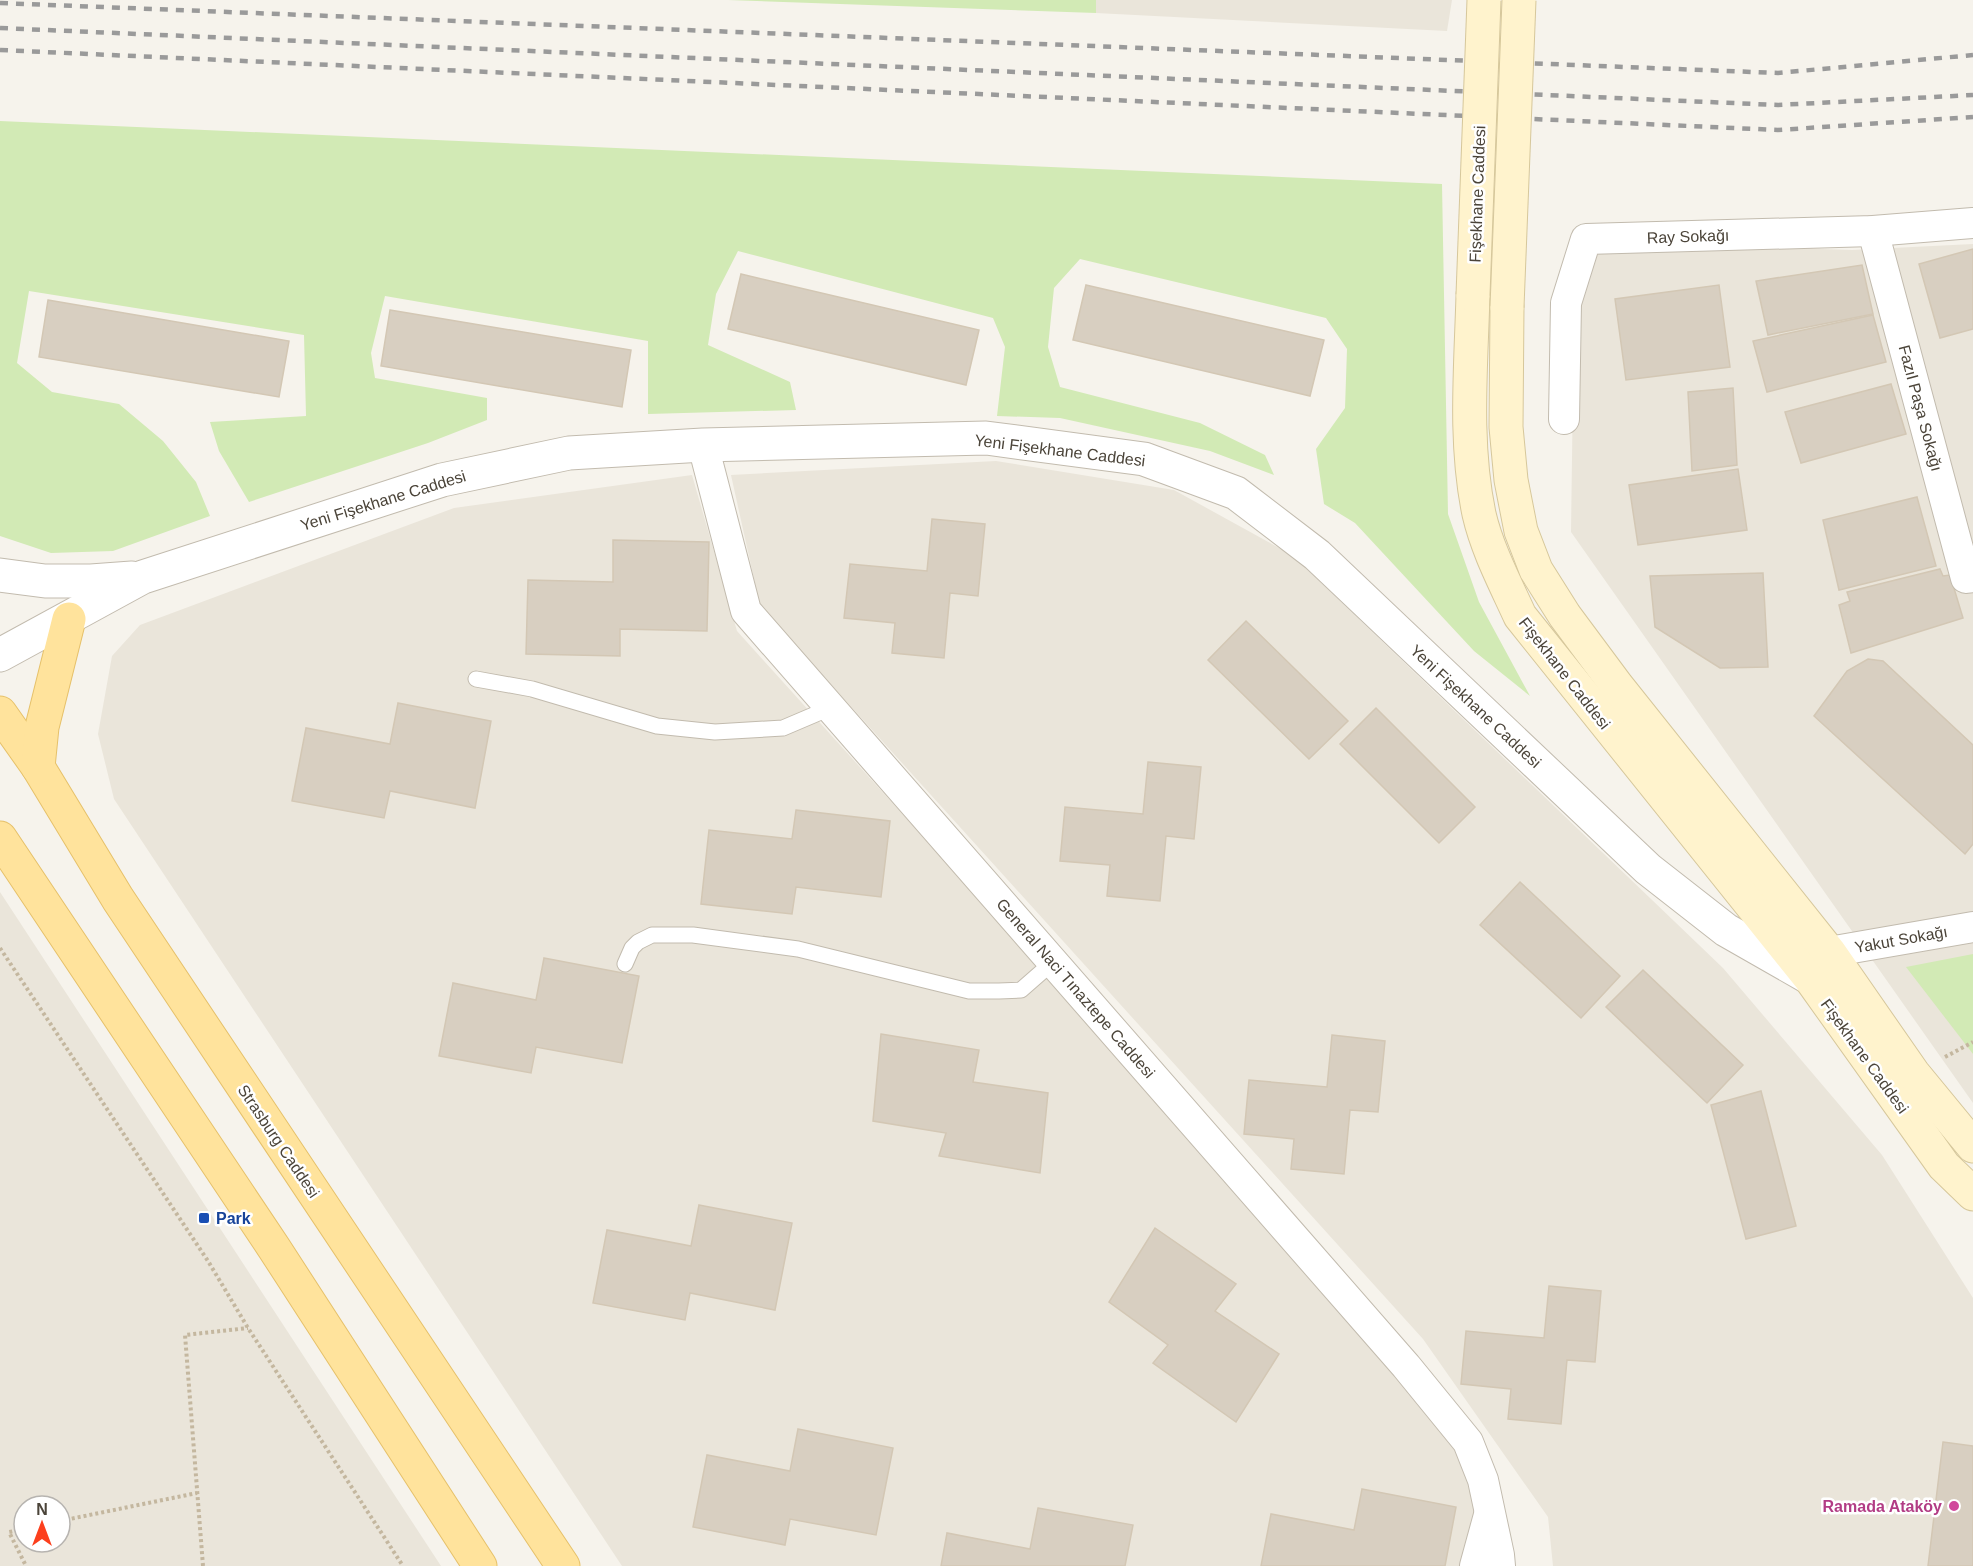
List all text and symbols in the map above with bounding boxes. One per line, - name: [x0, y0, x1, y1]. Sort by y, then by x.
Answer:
- street label: Fişekhane Caddesi: [1467, 125, 1488, 263]
- street label: Ray Sokağı: [1646, 227, 1730, 246]
- street label: Fazıl Paşa Sokağı: [1896, 343, 1946, 473]
- street label: Yeni Fişekhane Caddesi: [974, 432, 1146, 469]
- street label: Yeni Fişekhane Caddesi: [298, 467, 468, 534]
- street label: Fişekhane Caddesi: [1516, 614, 1613, 733]
- street label: Yeni Fişekhane Caddesi: [1407, 642, 1544, 771]
- street label: General Naci Tınaztepe Caddesi: [993, 895, 1158, 1081]
- street label: Yakut Sokağı: [1853, 923, 1949, 956]
- street label: Fişekhane Caddesi: [1817, 996, 1912, 1117]
- street label: Strasburg Caddesi: [234, 1082, 323, 1201]
- place label: Park: [216, 1210, 251, 1227]
- marker: Park: [197, 1211, 211, 1225]
- north arrow: [12, 1494, 72, 1554]
- place label: Ramada Ataköy: [1823, 1498, 1942, 1515]
- marker: Ramada Ataköy: [1947, 1499, 1961, 1513]
- text: N: [36, 1501, 48, 1518]

